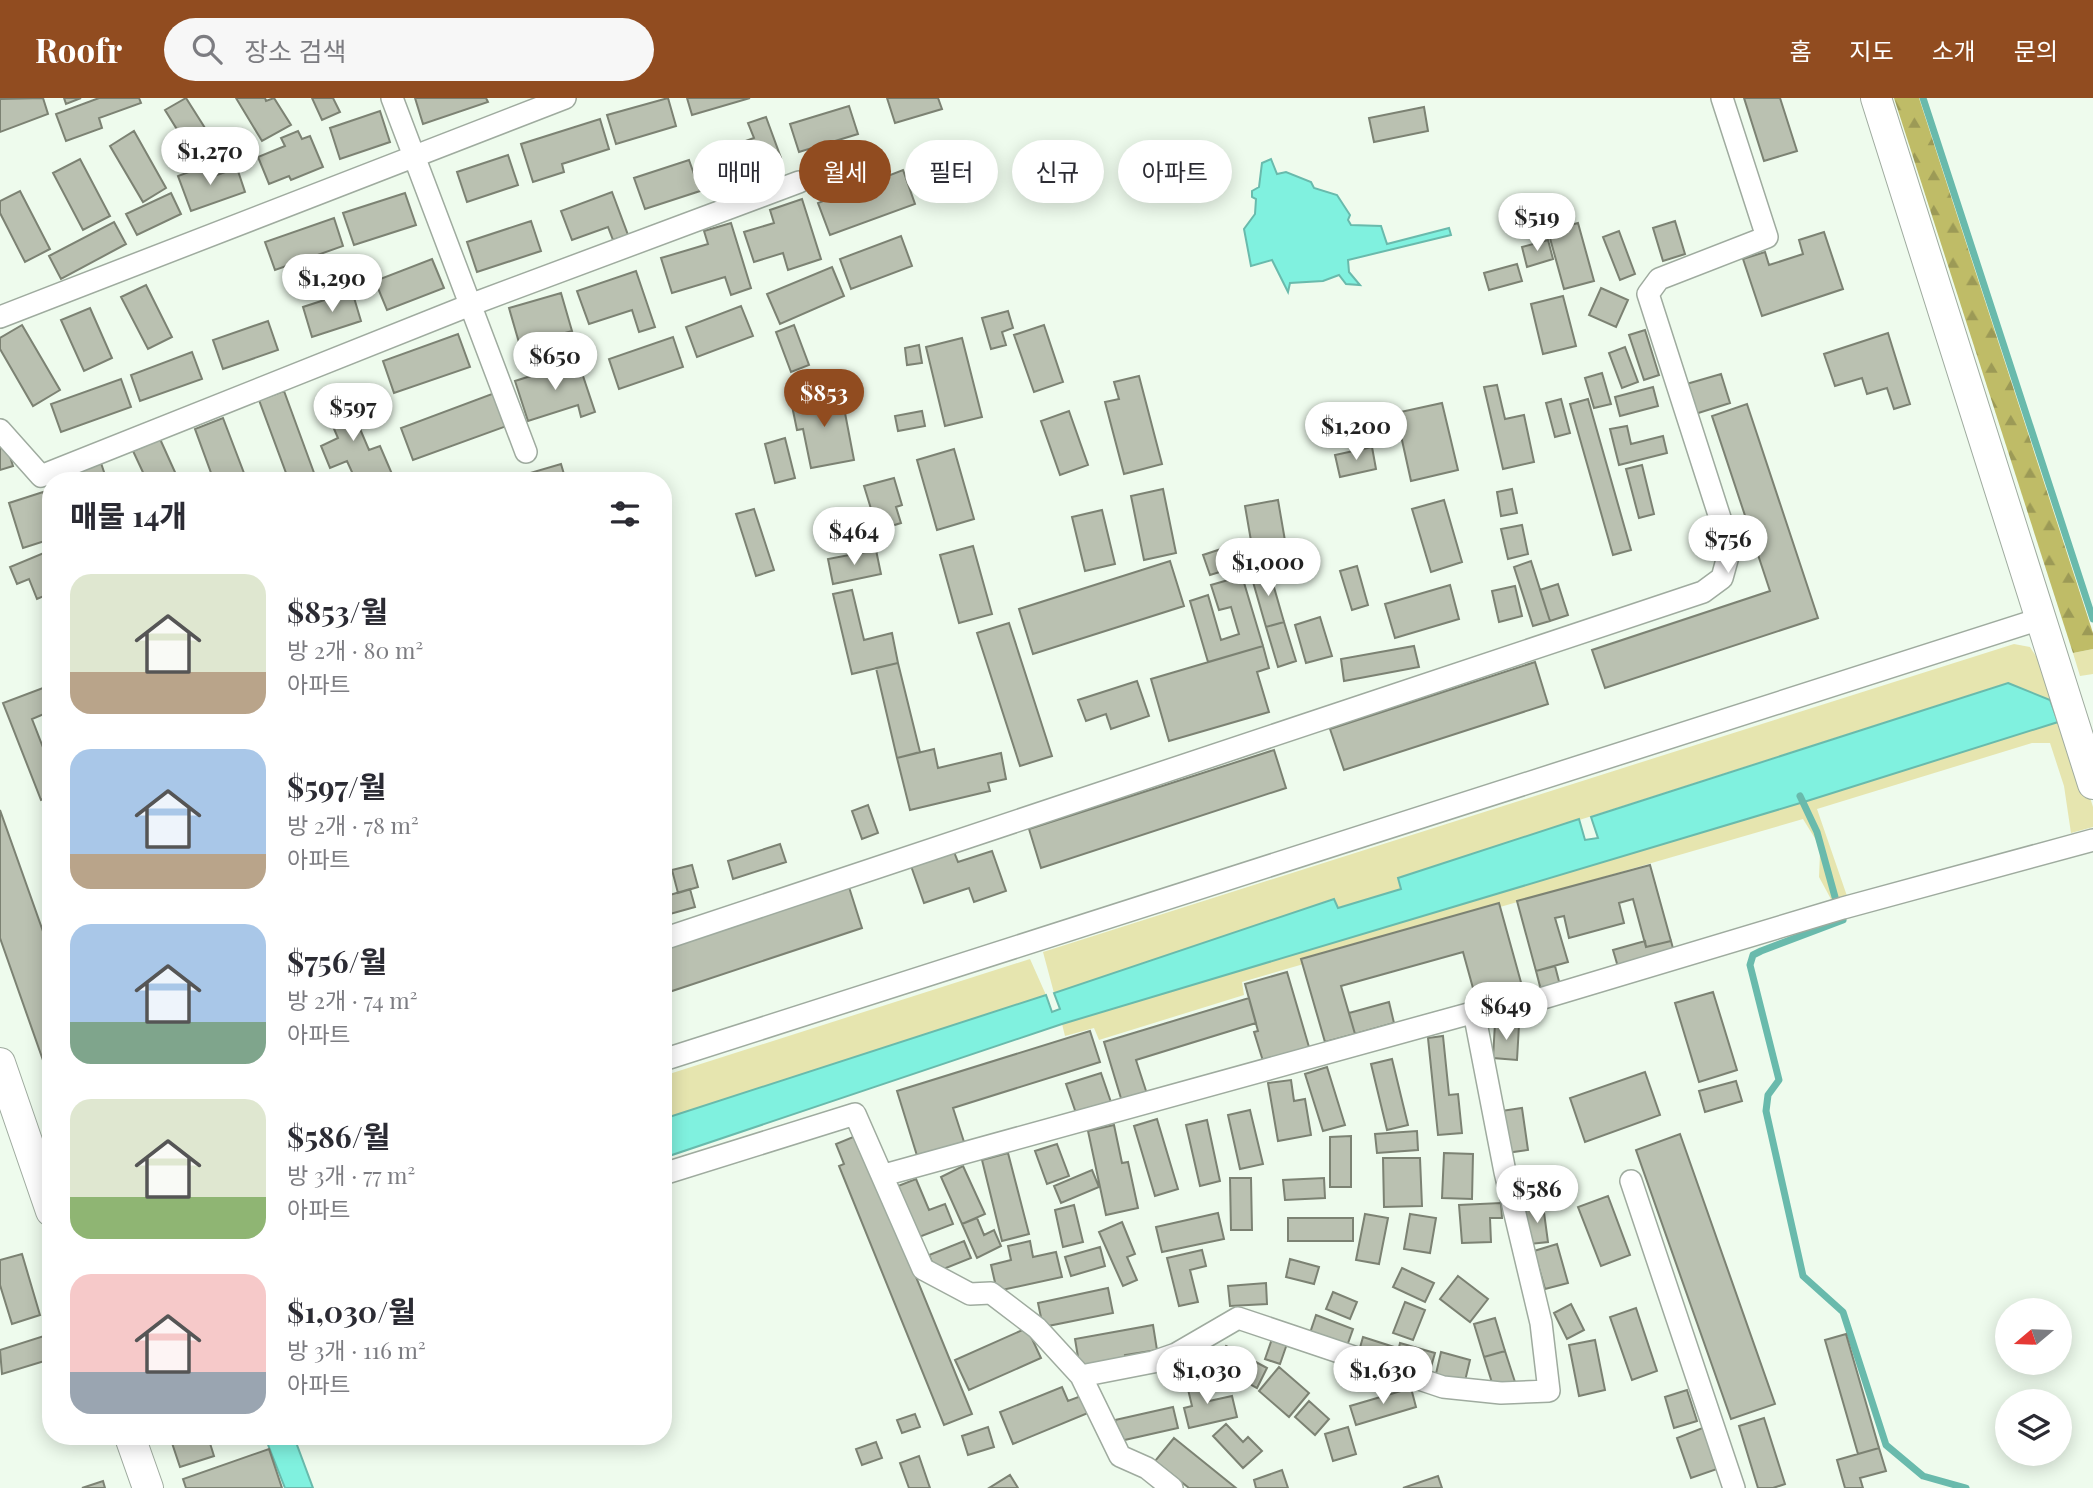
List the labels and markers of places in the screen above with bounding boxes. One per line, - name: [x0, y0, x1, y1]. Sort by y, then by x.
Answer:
- pin: $1,270: [153, 127, 267, 187]
- pin: $519: [1496, 194, 1578, 253]
- pin: $1,290: [275, 254, 389, 314]
- pin: $650: [514, 332, 596, 392]
- pin: $853: [783, 370, 865, 429]
- pin: $597: [312, 384, 394, 443]
- pin: $1,200: [1299, 402, 1413, 462]
- pin: $464: [813, 508, 895, 567]
- pin: $756: [1687, 516, 1769, 575]
- pin: $1,000: [1211, 538, 1325, 598]
- pin: $649: [1465, 982, 1547, 1042]
- pin: $586: [1496, 1166, 1578, 1225]
- pin: $1,030: [1150, 1346, 1264, 1406]
- pin: $1,630: [1326, 1346, 1440, 1406]

